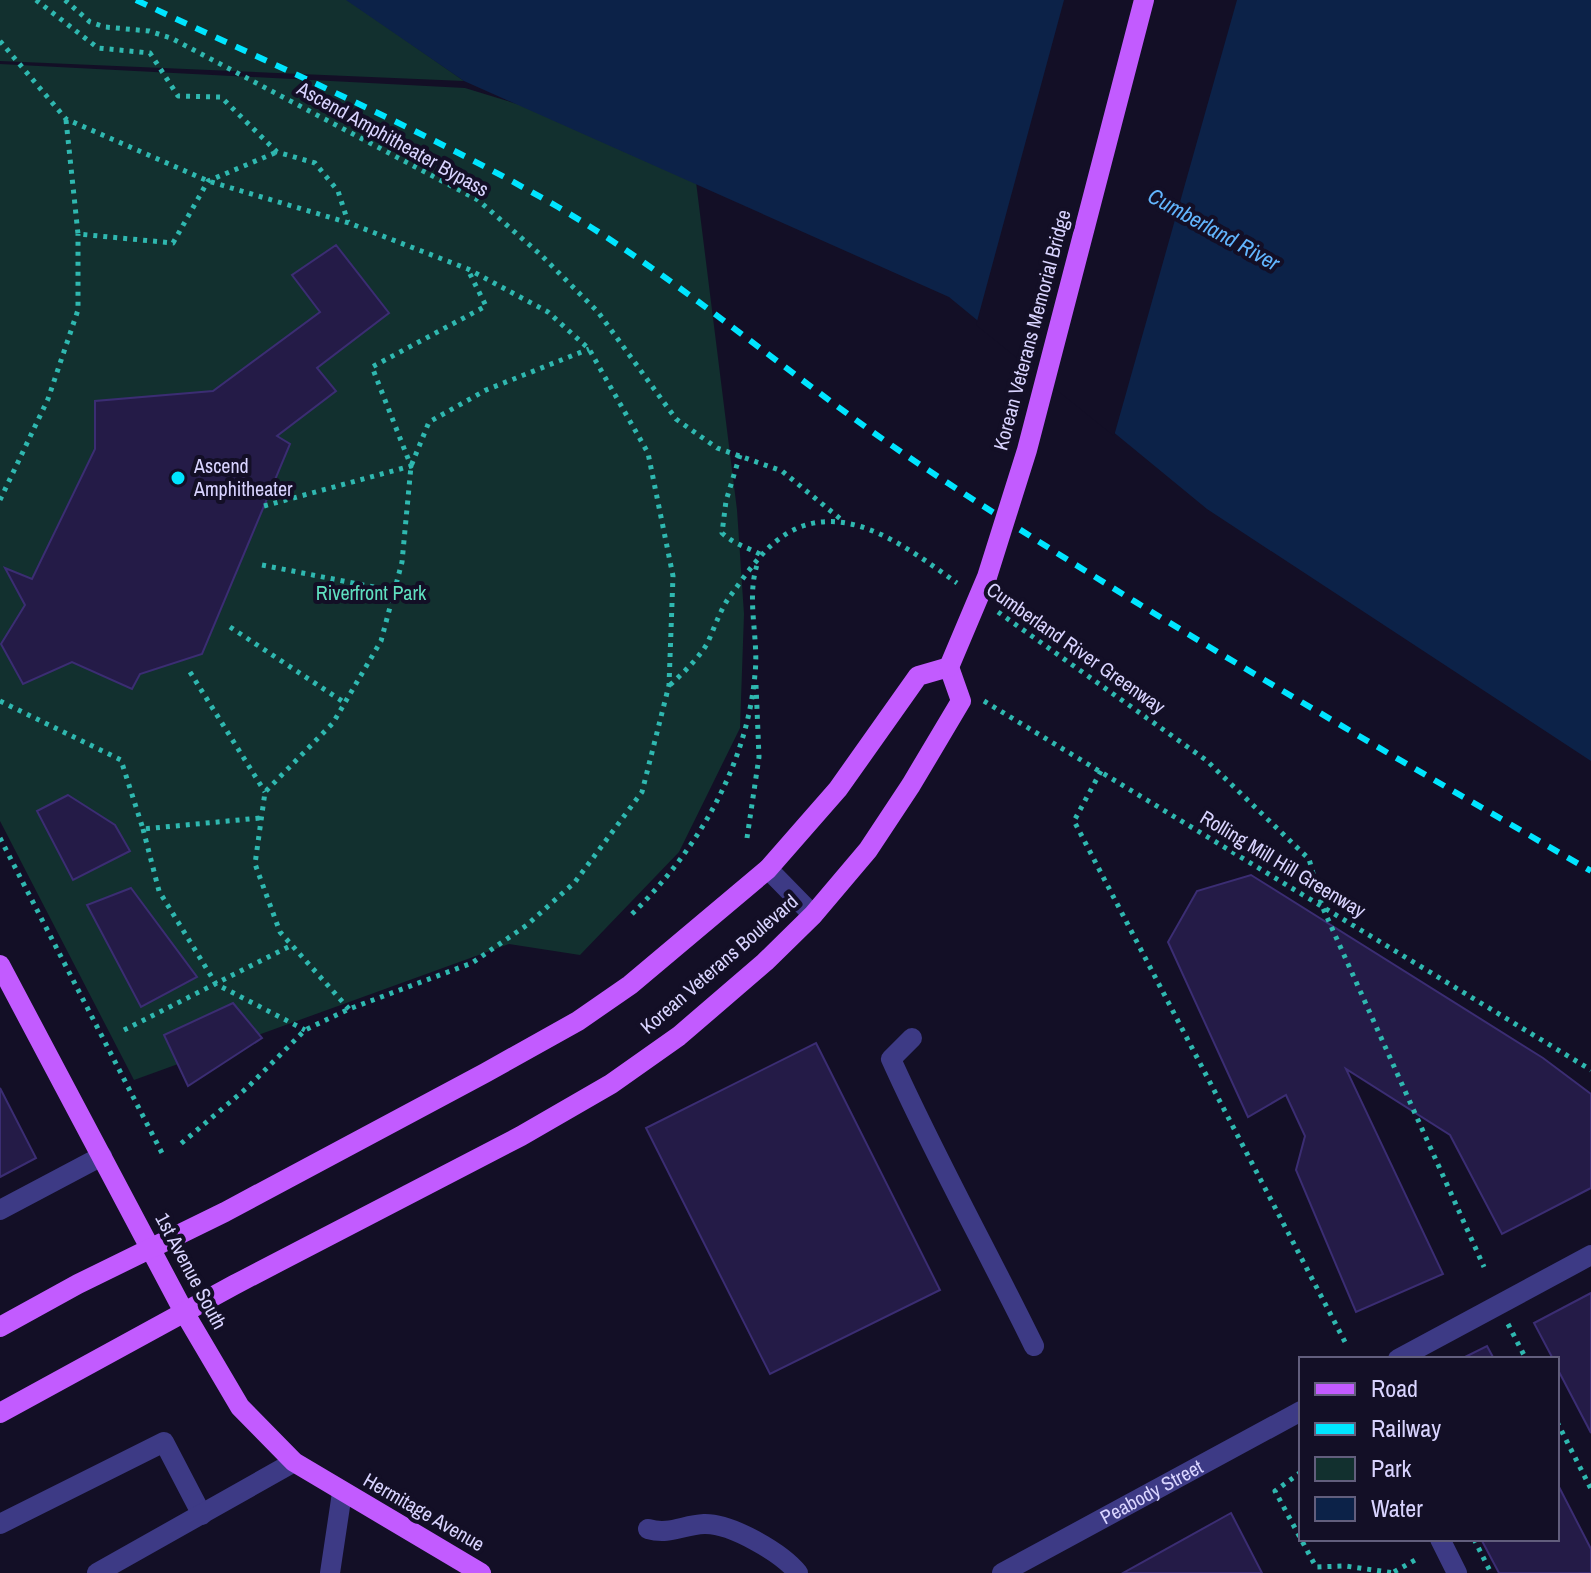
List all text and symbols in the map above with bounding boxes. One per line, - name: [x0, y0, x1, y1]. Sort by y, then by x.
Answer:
- street label: Ascend Amphitheater Bypass: [292, 74, 494, 203]
- water label: Cumberland River: [1143, 180, 1286, 278]
- street label: Korean Veterans Memorial Bridge: [986, 207, 1077, 453]
- place label: Ascend Amphitheater: [193, 452, 293, 502]
- marker: Ascend Amphitheater: [169, 469, 187, 487]
- street label: Cumberland River Greenway: [982, 576, 1172, 720]
- park label: Riverfront Park: [316, 579, 427, 606]
- street label: Rolling Mill Hill Greenway: [1195, 803, 1372, 924]
- street label: Korean Veterans Boulevard: [634, 888, 803, 1040]
- street label: 1st Avenue South: [149, 1208, 233, 1334]
- legend: [1299, 1357, 1559, 1541]
- text: Road: [1371, 1372, 1418, 1404]
- text: Railway: [1371, 1412, 1441, 1444]
- text: Park: [1371, 1452, 1412, 1484]
- street label: Peabody Street: [1095, 1453, 1208, 1530]
- street label: Hermitage Avenue: [359, 1466, 490, 1557]
- text: Water: [1371, 1492, 1423, 1524]

